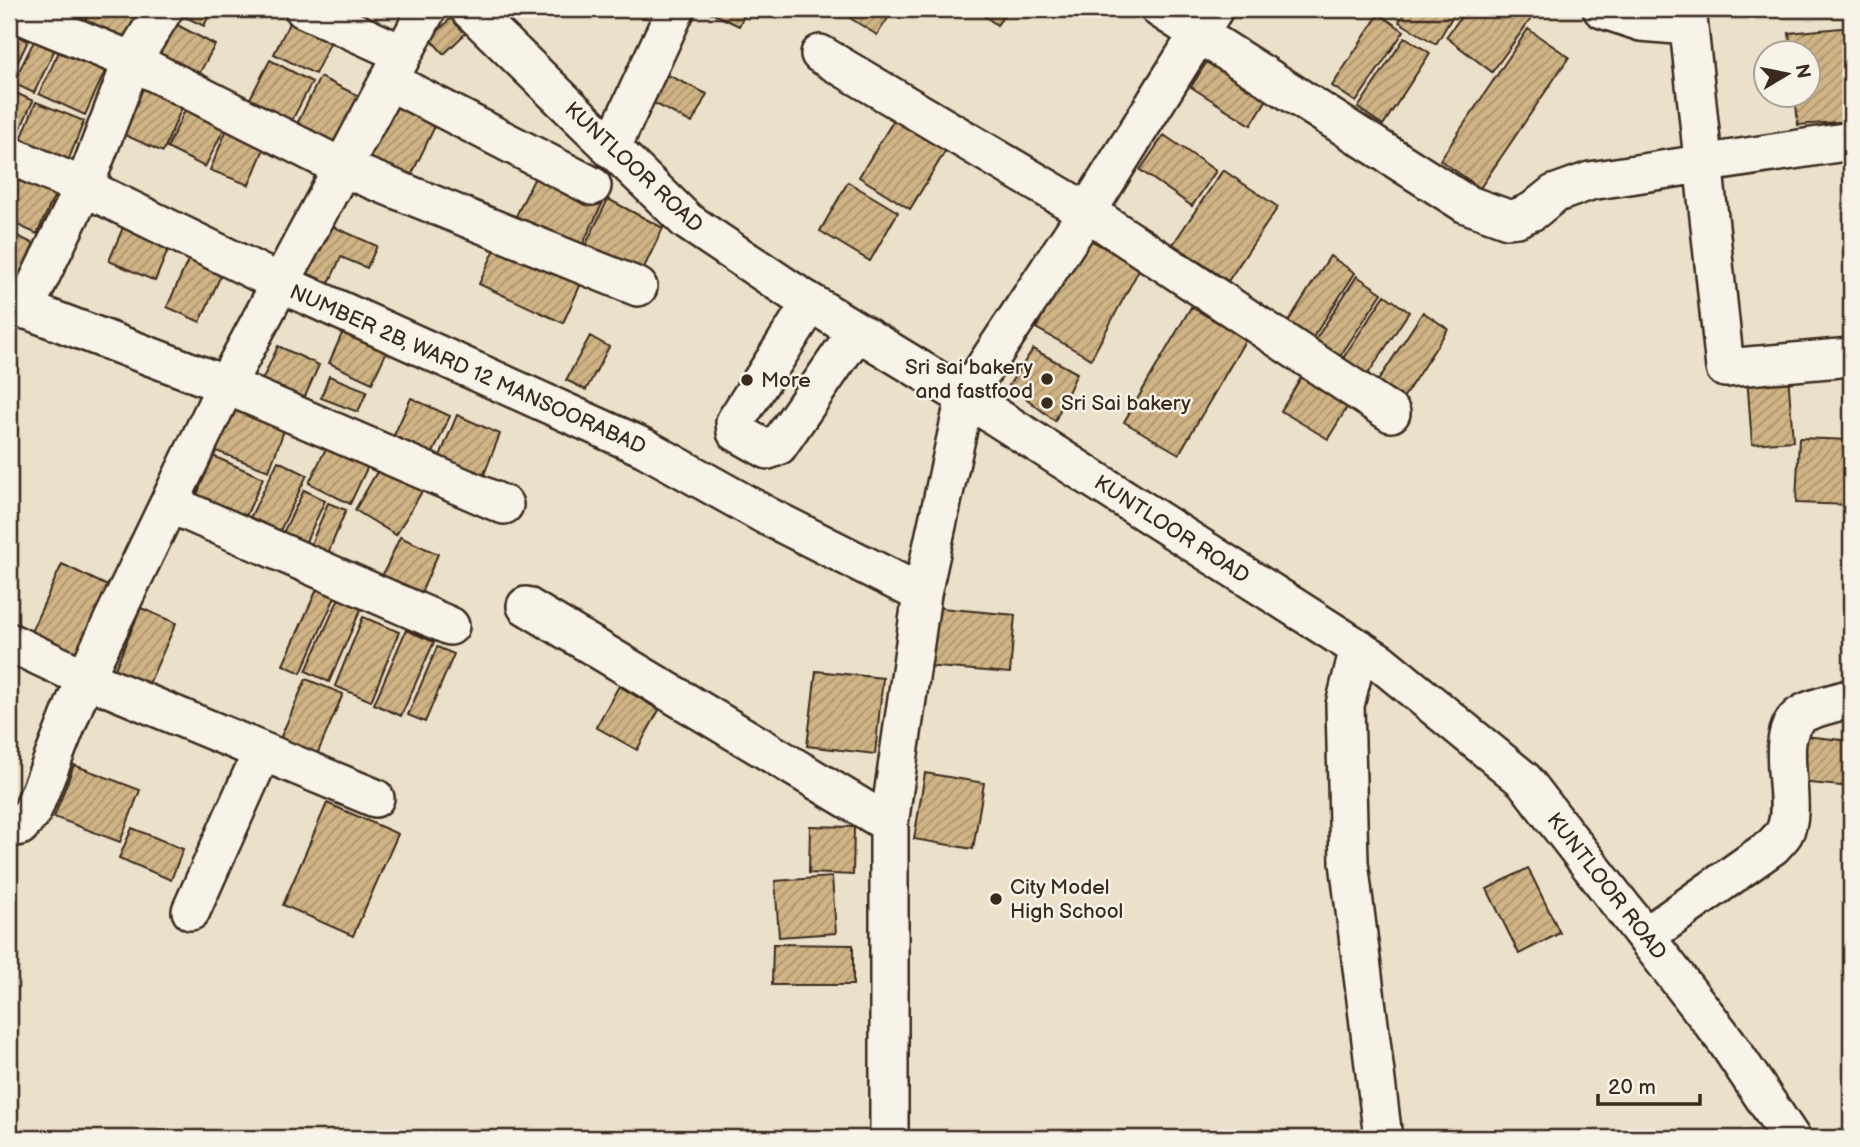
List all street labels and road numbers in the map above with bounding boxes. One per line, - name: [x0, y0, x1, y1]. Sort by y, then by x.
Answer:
- street label: KUNTLOOR ROAD: [559, 97, 708, 238]
- street label: NUMBER 2B, WARD 12 MANSOORABAD: [286, 279, 650, 460]
- street label: KUNTLOOR ROAD: [1090, 470, 1254, 589]
- street label: KUNTLOOR ROAD: [1541, 808, 1672, 965]

